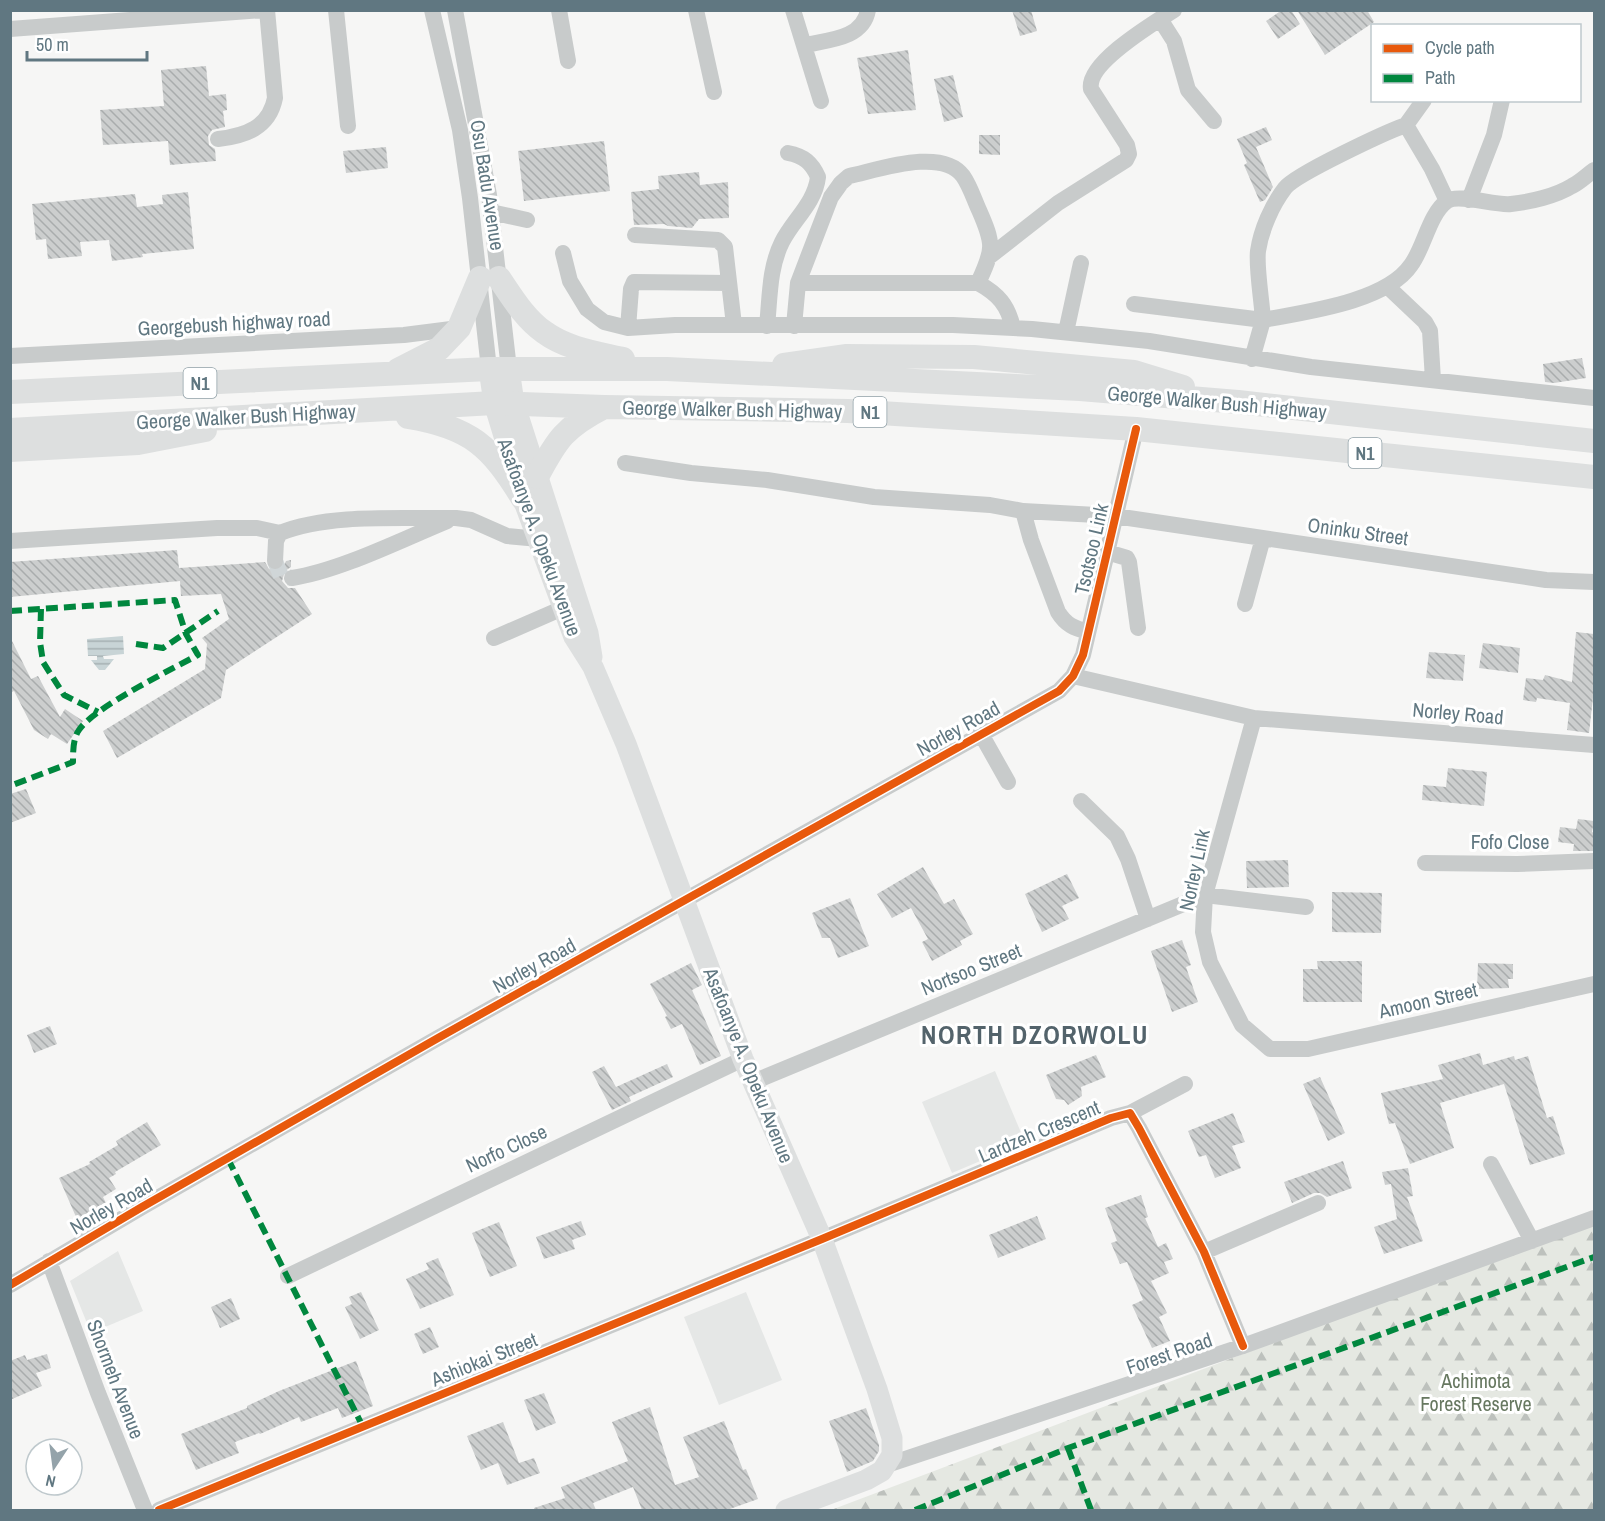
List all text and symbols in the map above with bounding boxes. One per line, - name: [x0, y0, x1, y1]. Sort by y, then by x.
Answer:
- scale bar: [27, 24, 147, 62]
- legend: [1371, 24, 1581, 102]
- text: 50 m: [36, 32, 69, 57]
- text: Cycle path: [1425, 35, 1495, 60]
- text: Path: [1425, 65, 1455, 90]
- street label: Osu Badu Avenue: [464, 118, 512, 252]
- street label: Georgebush highway road: [137, 304, 331, 342]
- road number: N1: [184, 368, 216, 398]
- street label: George Walker Bush Highway: [1106, 379, 1329, 425]
- street label: George Walker Bush Highway: [622, 394, 843, 424]
- street label: George Walker Bush Highway: [135, 397, 357, 435]
- road number: N1: [854, 397, 886, 427]
- street label: Asafoanye A. Opeku Avenue: [491, 433, 588, 640]
- road number: N1: [1348, 438, 1382, 468]
- street label: Tsotsoo Link: [1067, 500, 1115, 597]
- street label: Oninku Street: [1306, 511, 1410, 551]
- street label: Norley Road: [912, 694, 1004, 762]
- street label: Norley Road: [1411, 696, 1505, 730]
- street label: Norley Link: [1172, 826, 1216, 913]
- street label: Fofo Close: [1471, 828, 1549, 855]
- street label: Norley Road: [488, 931, 580, 999]
- street label: Nortsoo Street: [917, 937, 1025, 1001]
- street label: Asafoanye A. Opeku Avenue: [697, 962, 801, 1167]
- street label: Amoon Street: [1375, 975, 1480, 1025]
- district label: NORTH DZORWOLU: [921, 1017, 1149, 1052]
- street label: Lardzeh Crescent: [974, 1093, 1104, 1169]
- street label: Norfo Close: [461, 1117, 551, 1179]
- street label: Norley Road: [65, 1172, 157, 1240]
- street label: Shormeh Avenue: [81, 1316, 151, 1442]
- street label: Ashiokai Street: [426, 1325, 541, 1393]
- street label: Forest Road: [1122, 1326, 1216, 1380]
- park label: Achimota Forest Reserve: [1420, 1367, 1532, 1417]
- north arrow: [24, 1437, 84, 1497]
- text: N: [44, 1470, 58, 1493]

